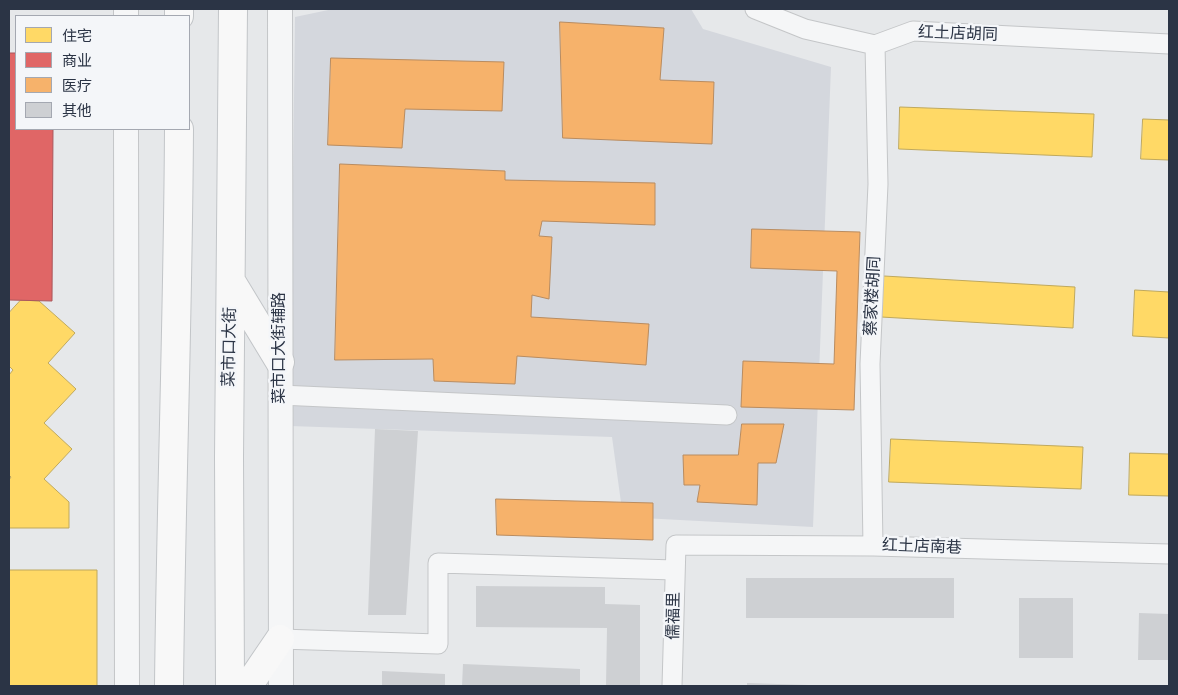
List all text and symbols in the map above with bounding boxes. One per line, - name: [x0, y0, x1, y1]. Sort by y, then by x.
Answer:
- legend: [15, 15, 190, 130]
- street label: 红土店胡同: [918, 23, 998, 45]
- text: 住宅: [62, 25, 92, 46]
- text: 商业: [62, 50, 92, 71]
- text: 医疗: [62, 75, 92, 96]
- text: 其他: [62, 100, 92, 121]
- street label: 蔡家楼胡同: [861, 256, 885, 336]
- street label: 菜市口大街辅路: [270, 292, 290, 404]
- street label: 菜市口大街: [220, 307, 240, 387]
- street label: 红土店南巷: [882, 536, 962, 558]
- street label: 儒福里: [664, 592, 684, 640]

